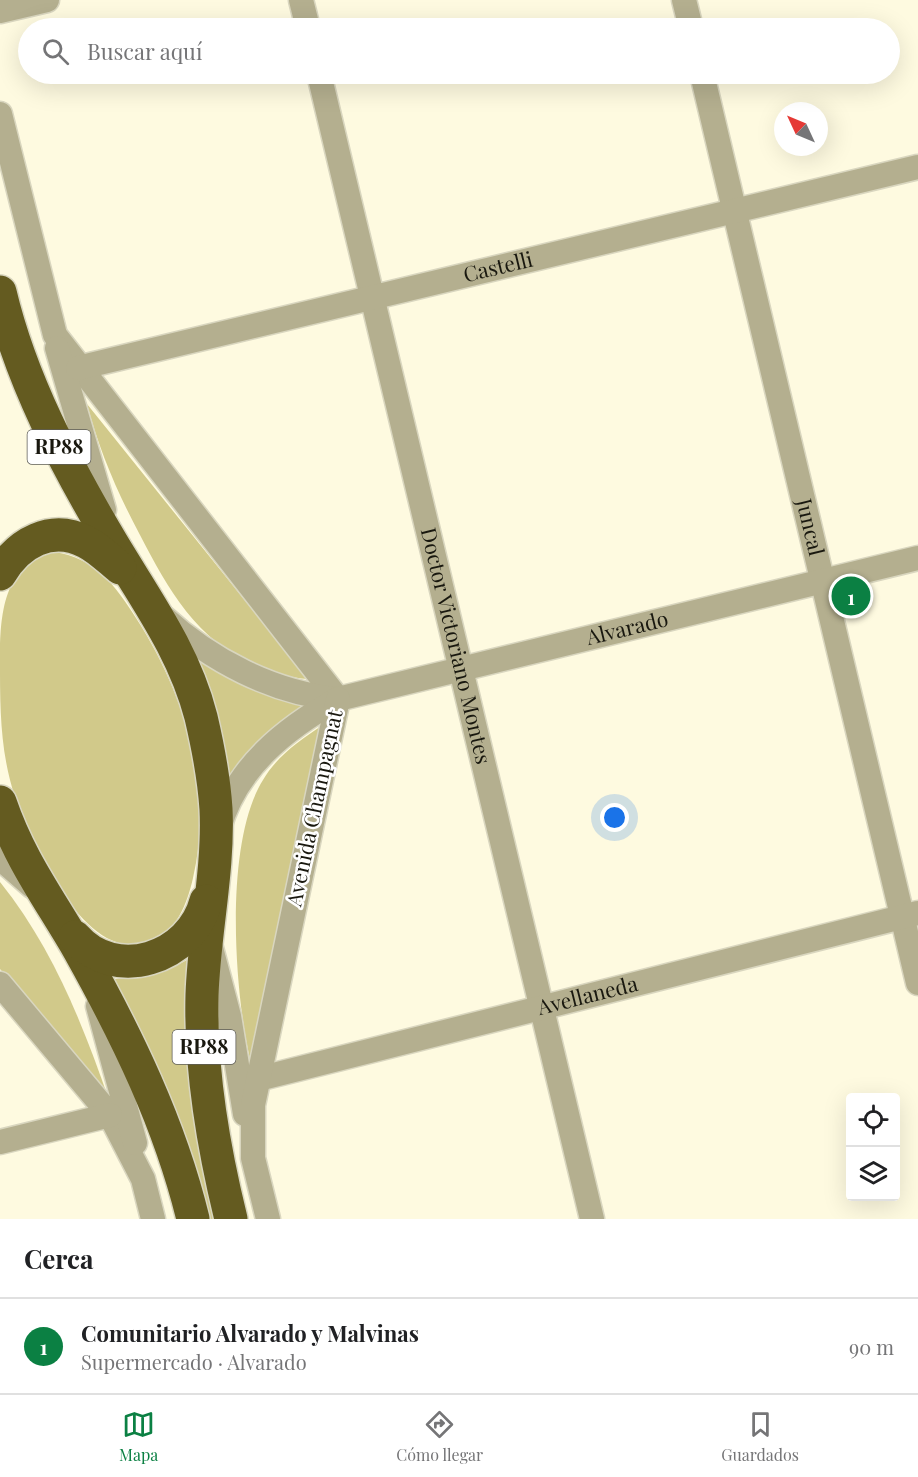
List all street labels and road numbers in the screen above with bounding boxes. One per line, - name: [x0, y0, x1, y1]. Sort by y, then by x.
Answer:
- street label: Castelli: [460, 244, 535, 287]
- road number: RP88: [28, 430, 90, 464]
- street label: Juncal: [791, 494, 832, 558]
- street label: Doctor Victoriano Montes: [416, 525, 499, 766]
- street label: Alvarado: [582, 603, 671, 650]
- street label: Avenida Champagnat: [278, 706, 348, 909]
- street label: Avellaneda: [533, 968, 641, 1020]
- road number: RP88: [172, 1030, 236, 1064]

